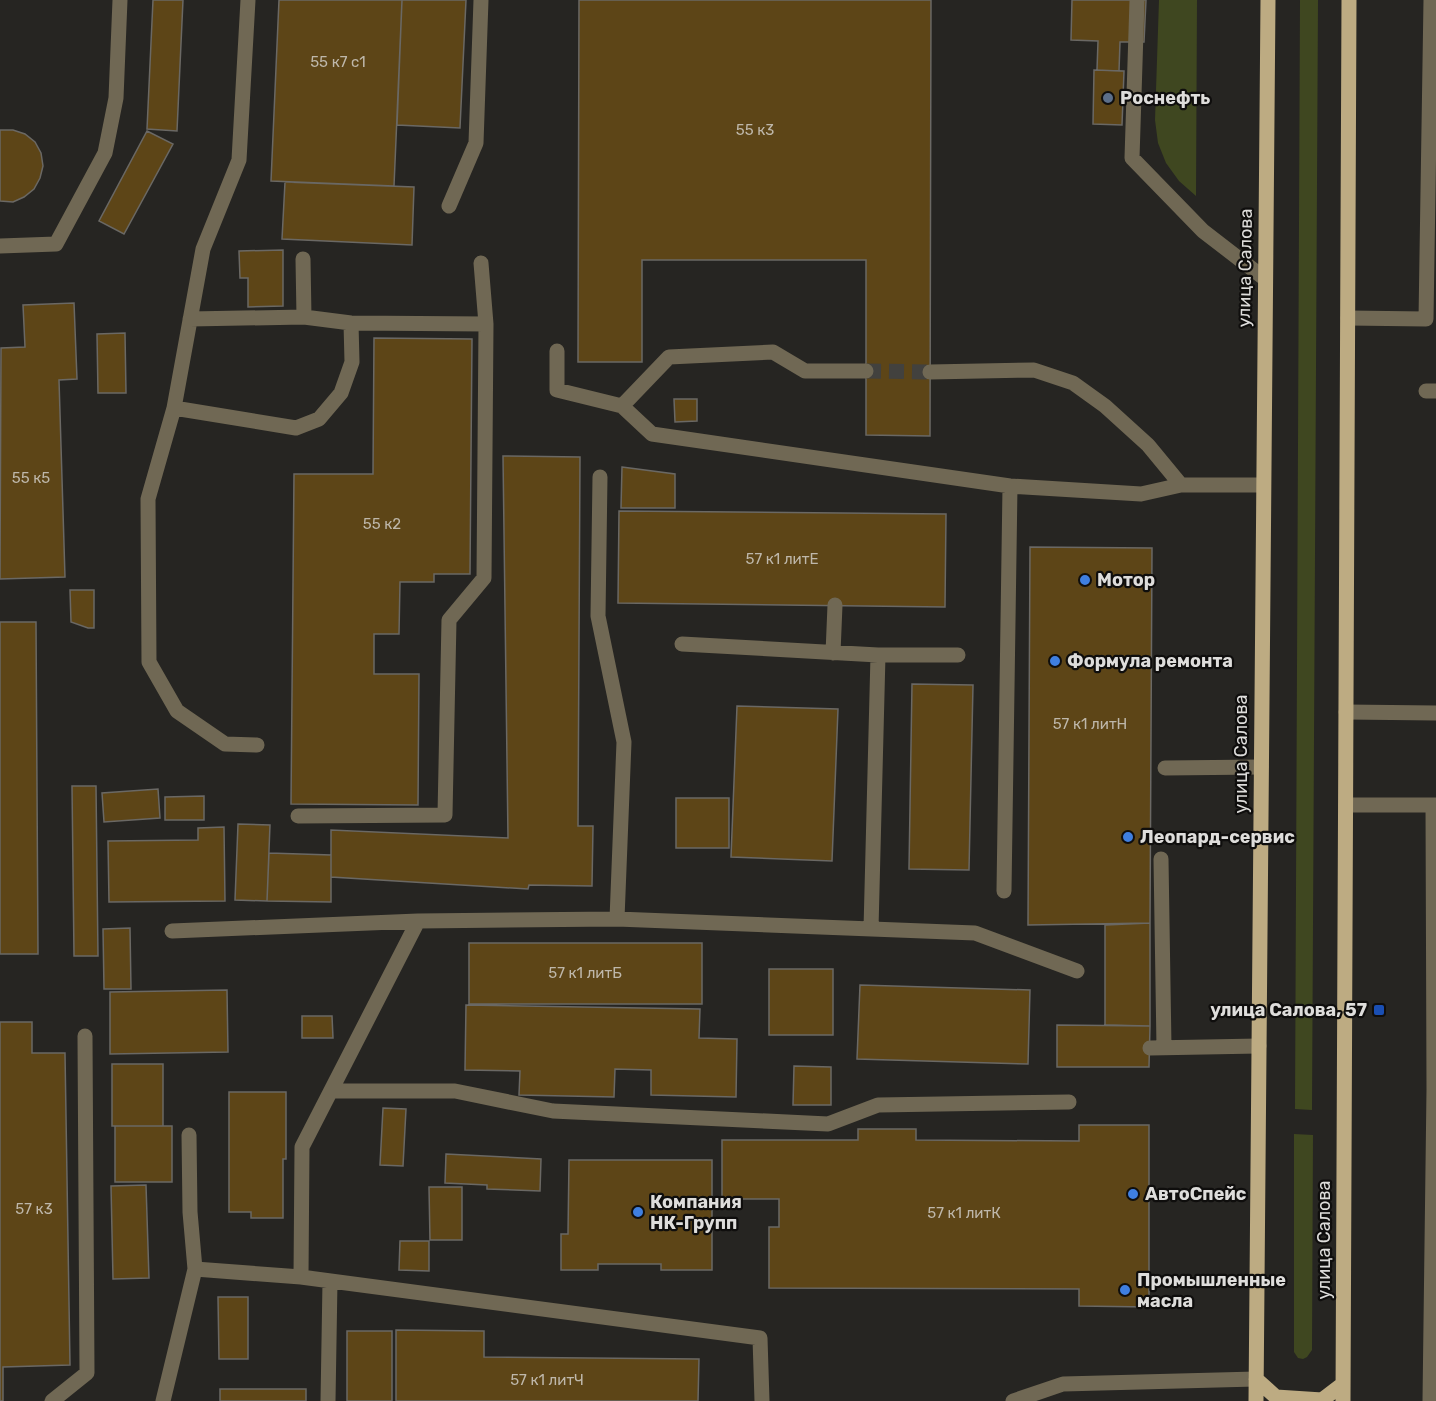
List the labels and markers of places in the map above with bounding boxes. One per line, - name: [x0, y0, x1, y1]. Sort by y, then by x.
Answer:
- place label: Роснефть: [1120, 87, 1210, 109]
- marker: Роснефть: [1101, 91, 1115, 105]
- place label: Мотор: [1097, 569, 1155, 591]
- marker: Мотор: [1078, 573, 1092, 587]
- place label: Формула ремонта: [1067, 650, 1233, 672]
- marker: Формула ремонта: [1048, 654, 1062, 668]
- place label: Леопард-сервис: [1140, 826, 1295, 848]
- marker: Леопард-сервис: [1121, 830, 1135, 844]
- place label: улица Салова, 57: [1210, 999, 1367, 1021]
- marker: улица Салова, 57: [1372, 1003, 1386, 1017]
- place label: АвтоСпейс: [1145, 1183, 1247, 1205]
- marker: АвтоСпейс: [1126, 1187, 1140, 1201]
- place label: Компания НК-Групп: [650, 1191, 742, 1234]
- marker: Компания НК-Групп: [631, 1205, 645, 1219]
- place label: Промышленные масла: [1137, 1269, 1286, 1312]
- marker: Промышленные масла: [1118, 1283, 1132, 1297]

